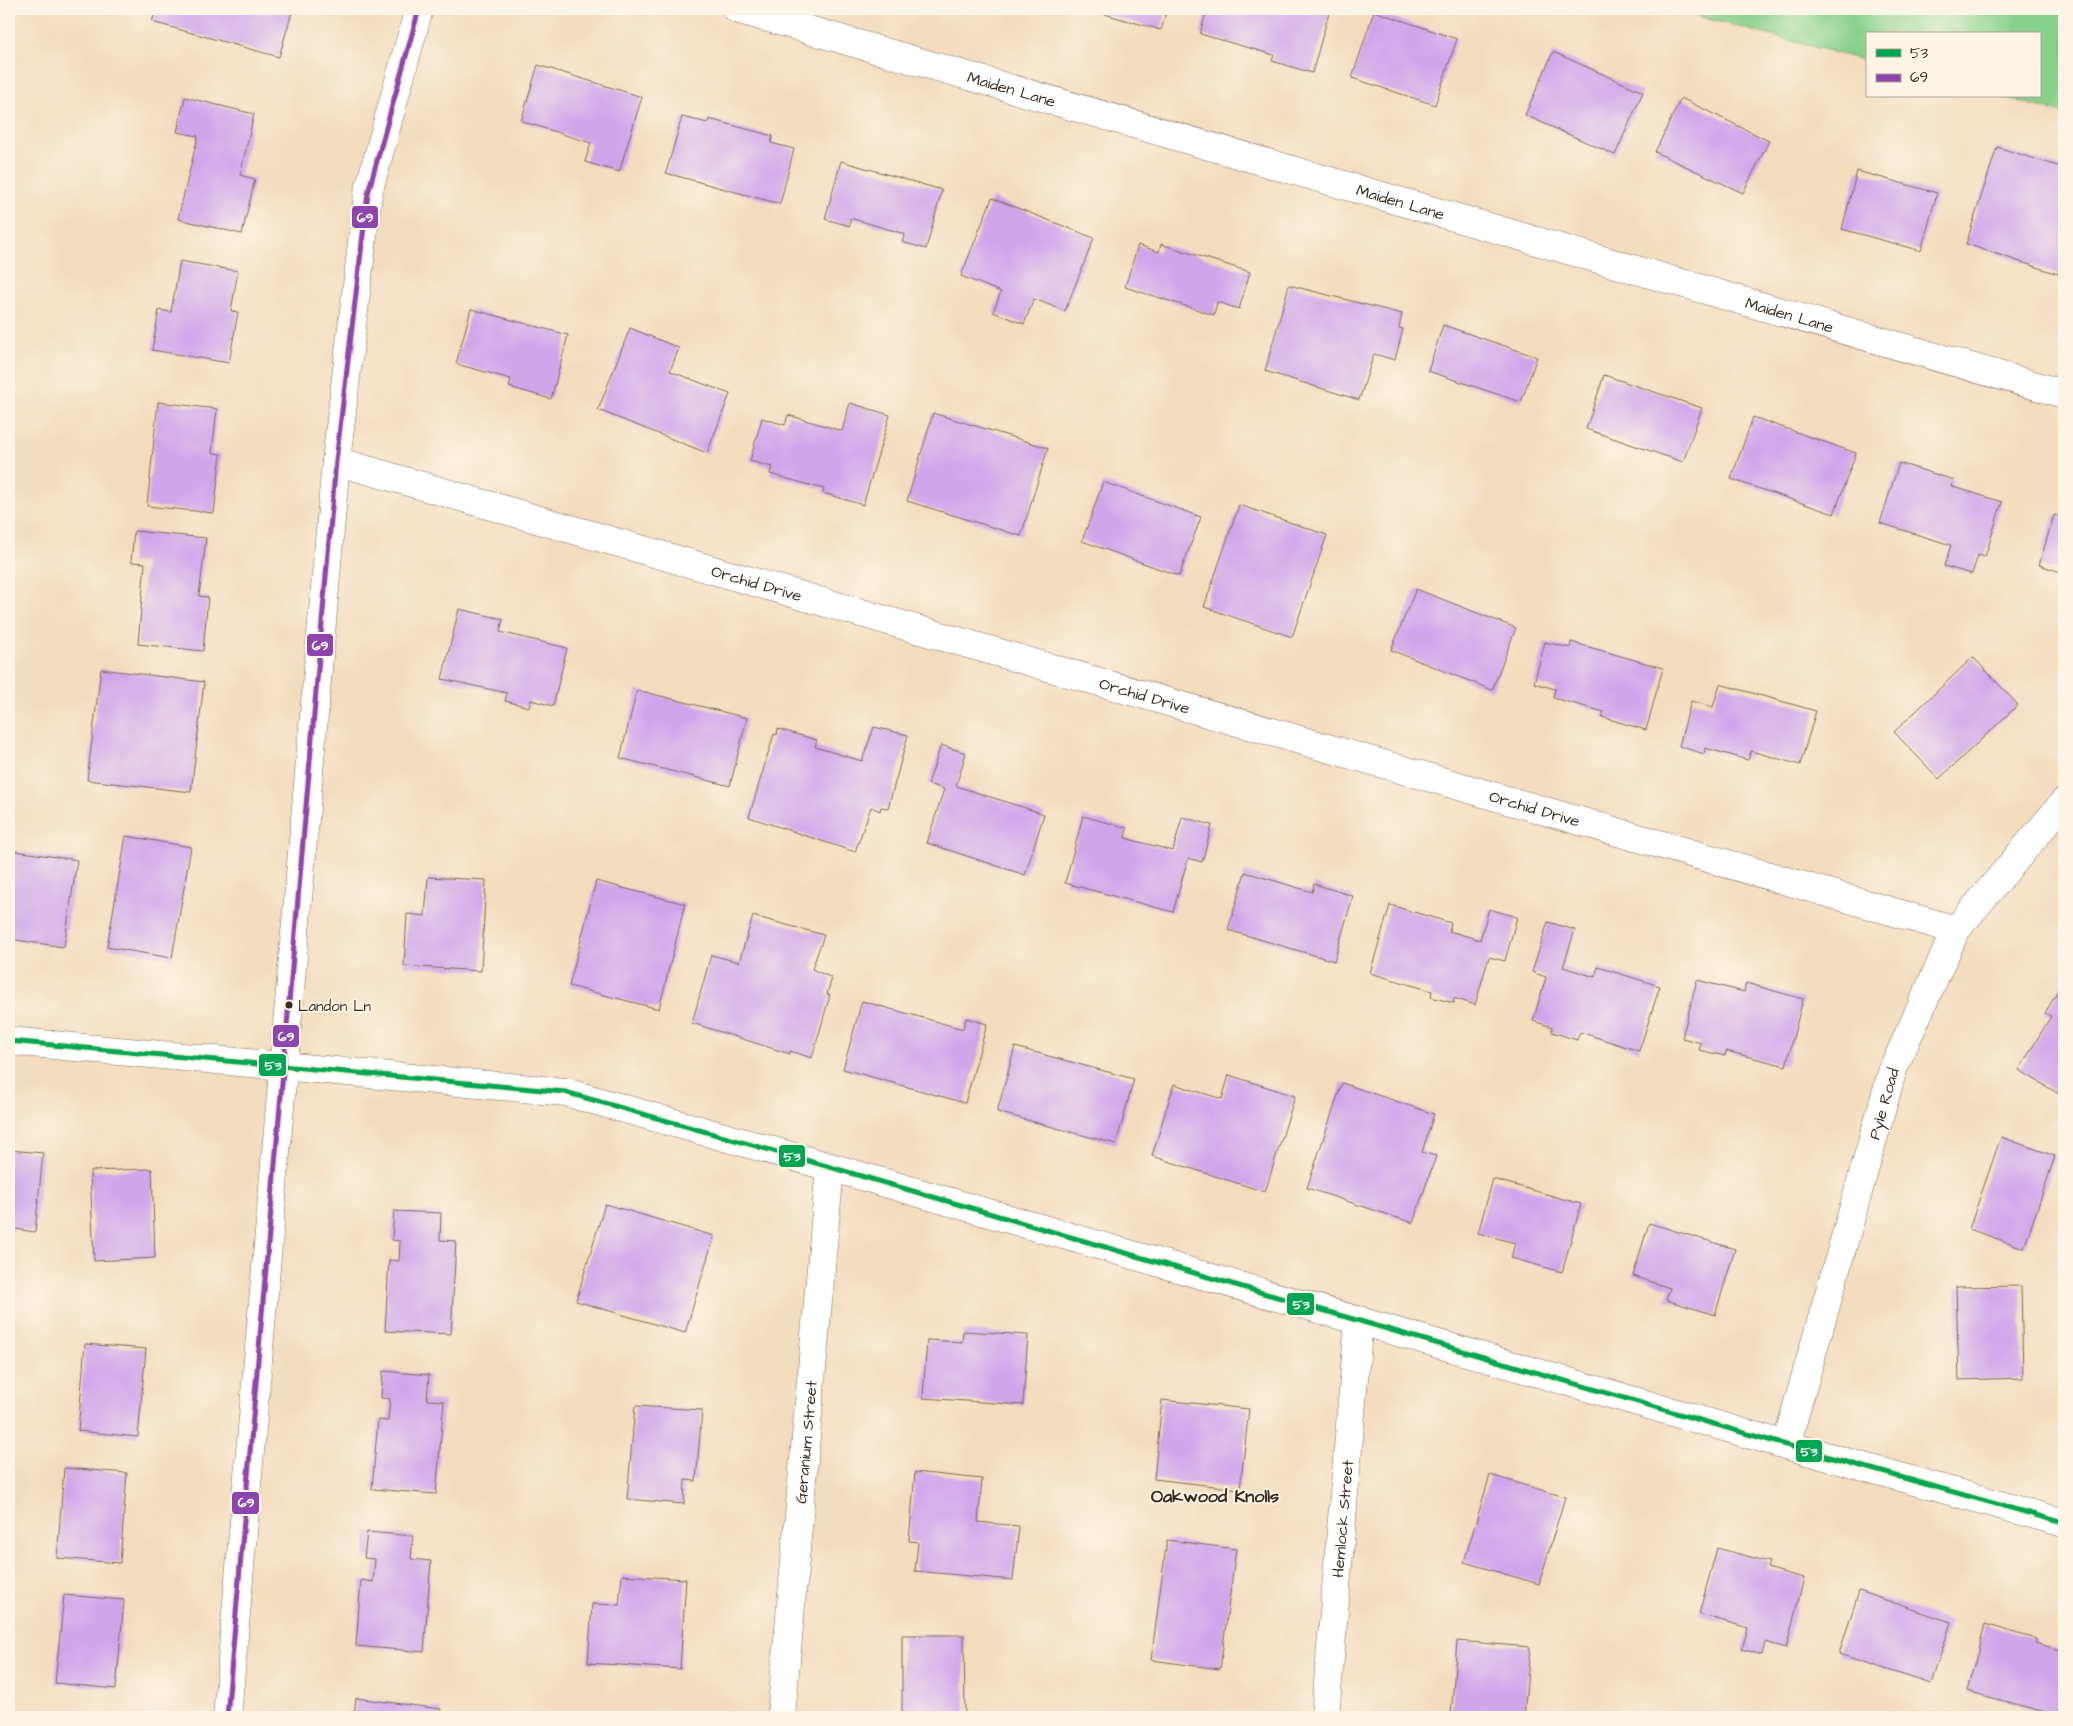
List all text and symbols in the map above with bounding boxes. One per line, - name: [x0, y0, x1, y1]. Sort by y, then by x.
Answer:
- legend: [1866, 32, 2040, 98]
- text: 53: [1910, 43, 1929, 64]
- street label: Maiden Lane: [965, 66, 1058, 113]
- text: 69: [1910, 67, 1928, 88]
- street label: Maiden Lane: [1354, 179, 1447, 226]
- line badge: 69: [351, 205, 379, 229]
- text: 69: [357, 208, 373, 228]
- street label: Maiden Lane: [1743, 292, 1836, 339]
- street label: Orchid Drive: [709, 560, 805, 607]
- line badge: 69: [306, 633, 334, 657]
- text: 69: [312, 636, 328, 656]
- street label: Orchid Drive: [1097, 673, 1193, 720]
- street label: Orchid Drive: [1487, 785, 1583, 833]
- place label: Landon Ln: [298, 996, 372, 1017]
- marker: Landon Ln: [284, 1000, 294, 1010]
- line badge: 69: [272, 1024, 300, 1048]
- text: 69: [278, 1027, 294, 1047]
- line badge: 53: [258, 1053, 287, 1077]
- text: 53: [264, 1056, 282, 1076]
- street label: Pyle Road: [1864, 1066, 1905, 1142]
- line badge: 53: [778, 1144, 806, 1168]
- text: 53: [783, 1147, 801, 1167]
- line badge: 53: [1286, 1292, 1315, 1316]
- text: 53: [1292, 1295, 1310, 1315]
- street label: Geranium Street: [790, 1379, 823, 1505]
- line badge: 53: [1795, 1439, 1823, 1463]
- text: 53: [1800, 1442, 1818, 1462]
- street label: Hemlock Street: [1327, 1459, 1359, 1579]
- district label: Oakwood Knolls: [1151, 1484, 1279, 1509]
- line badge: 69: [231, 1491, 260, 1515]
- text: 69: [238, 1493, 254, 1513]

